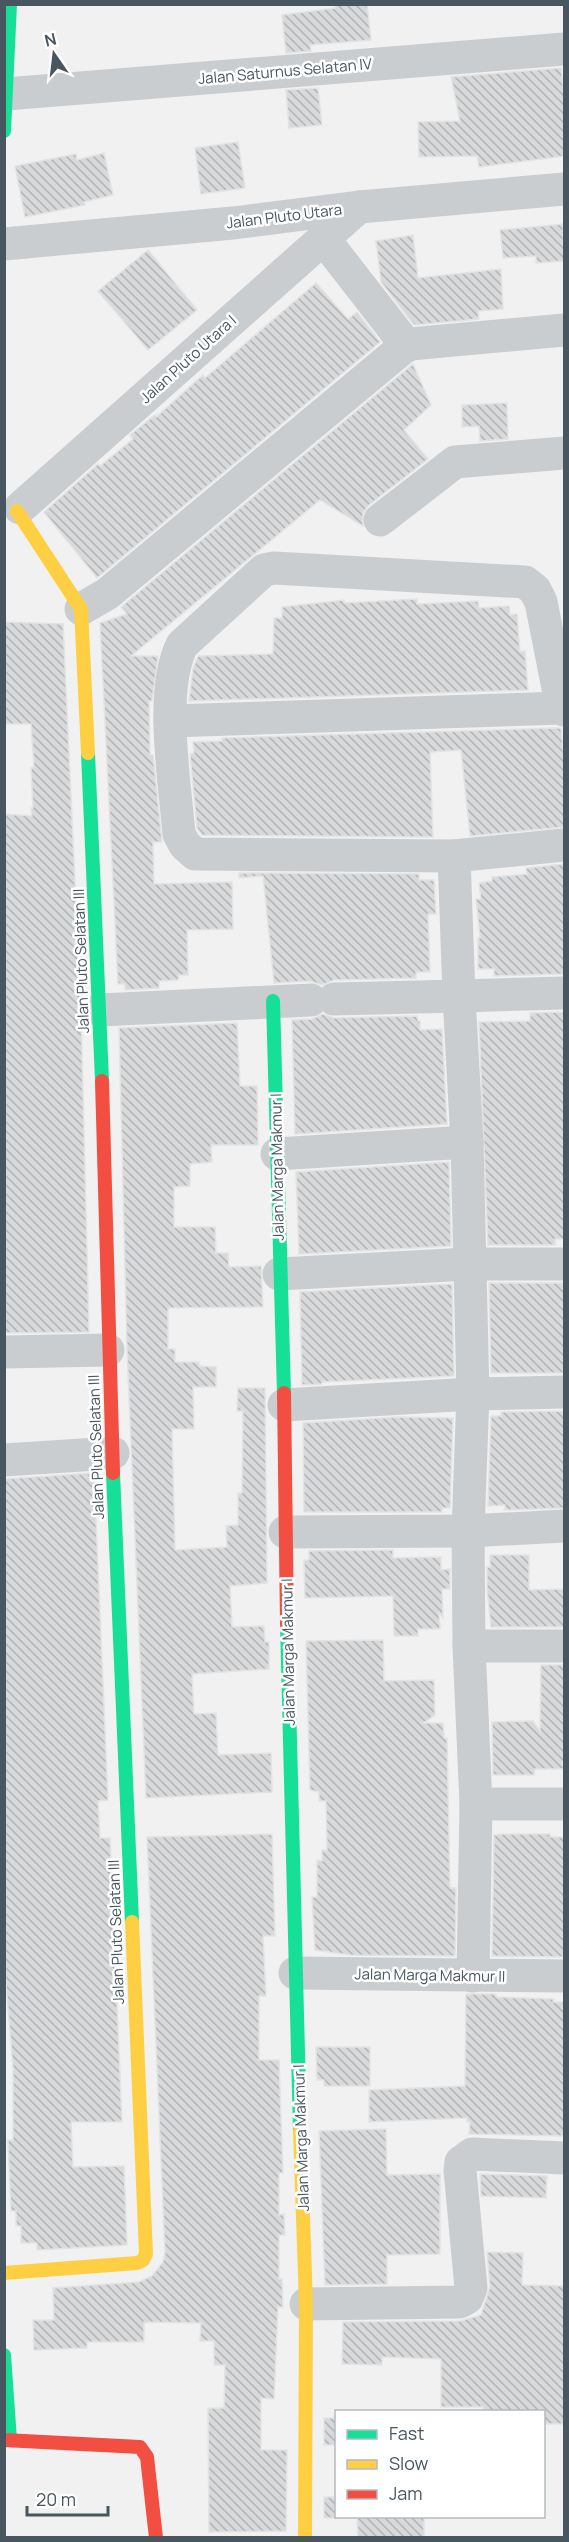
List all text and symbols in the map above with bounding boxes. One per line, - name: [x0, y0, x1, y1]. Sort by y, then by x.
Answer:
- north arrow: [24, 24, 84, 84]
- text: N: [42, 27, 59, 52]
- street label: Jalan Saturnus Selatan IV: [197, 53, 373, 89]
- street label: Jalan Pluto Utara: [225, 198, 343, 234]
- street label: Jalan Pluto Utara I: [135, 310, 241, 408]
- street label: Jalan Pluto Selatan III: [68, 888, 94, 1034]
- street label: Jalan Marga Makmur I: [265, 1093, 289, 1241]
- street label: Jalan Pluto Selatan III: [83, 1374, 109, 1520]
- street label: Jalan Marga Makmur I: [276, 1578, 300, 1726]
- street label: Jalan Pluto Selatan III: [103, 1859, 129, 2005]
- street label: Jalan Marga Makmur II: [354, 1963, 506, 1987]
- street label: Jalan Marga Makmur I: [288, 2064, 314, 2212]
- legend: [335, 2410, 545, 2518]
- text: Fast: [389, 2421, 424, 2445]
- text: Slow: [389, 2451, 429, 2475]
- scale bar: [27, 2479, 108, 2517]
- text: Jam: [389, 2481, 423, 2505]
- text: 20 m: [36, 2487, 76, 2511]

